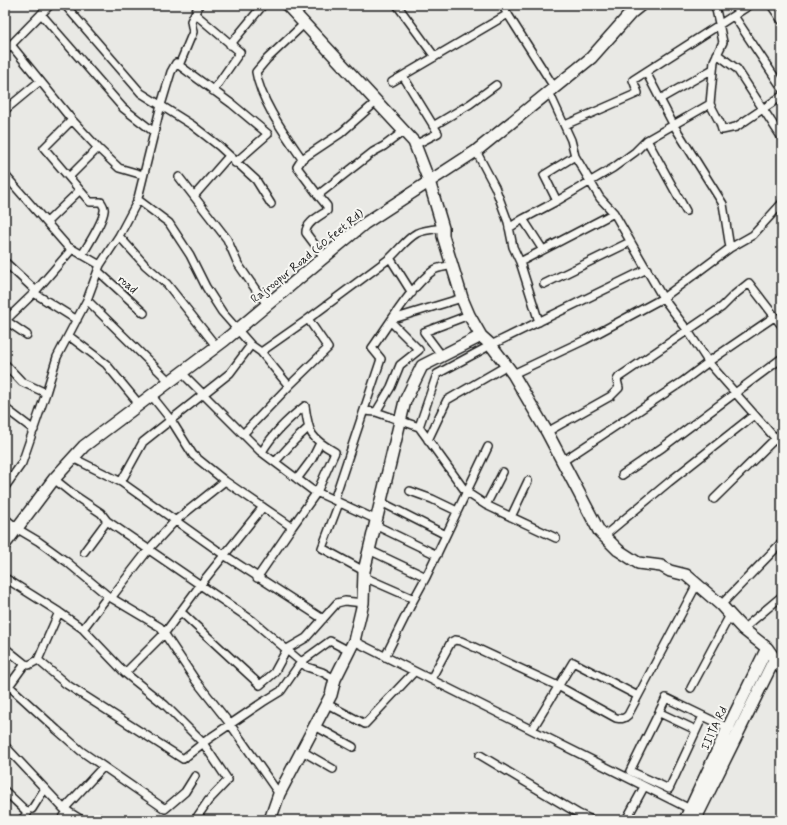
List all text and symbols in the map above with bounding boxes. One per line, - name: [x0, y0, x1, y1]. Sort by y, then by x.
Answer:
- street label: Rajroopur Road (60 feet Rd): [248, 206, 368, 307]
- street label: road: [114, 272, 141, 298]
- street label: IIITA Rd: [698, 704, 732, 753]

